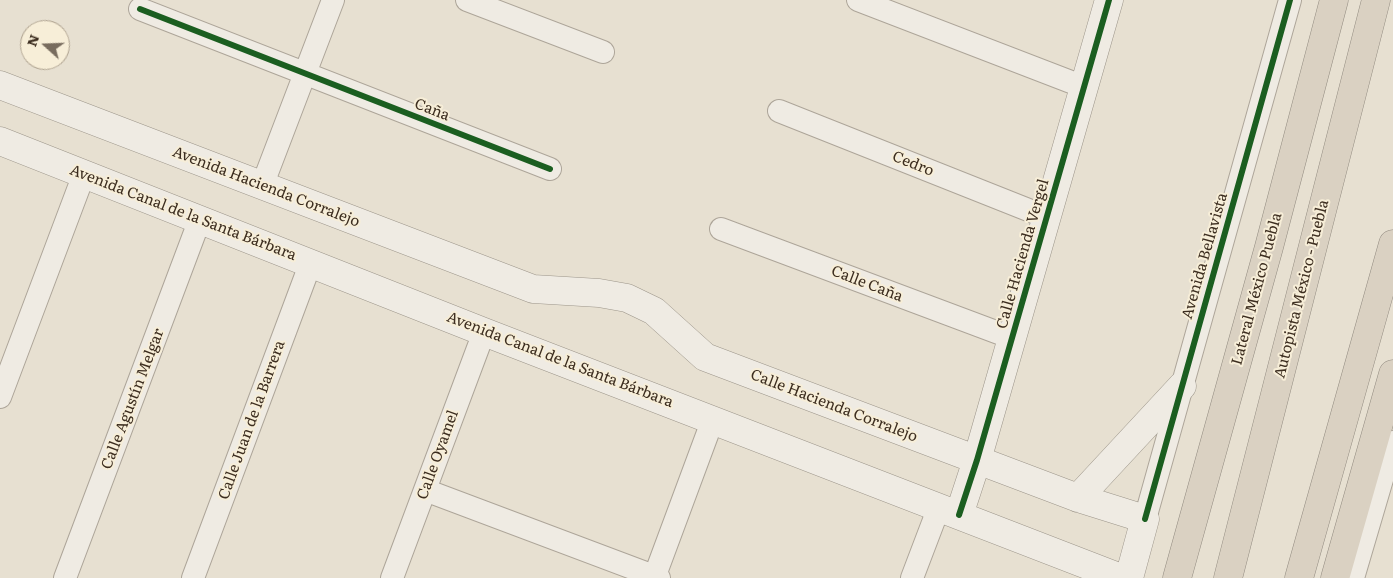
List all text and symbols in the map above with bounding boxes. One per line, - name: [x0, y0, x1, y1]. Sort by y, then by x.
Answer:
- north arrow: [20, 20, 70, 70]
- text: N: [20, 31, 43, 49]
- street label: Caña: [412, 95, 452, 125]
- street label: Avenida Hacienda Corralejo: [170, 143, 362, 231]
- street label: Cedro: [890, 148, 936, 180]
- street label: Avenida Canal de la Santa Bárbara: [67, 161, 299, 265]
- street label: Calle Hacienda Vergel: [993, 177, 1053, 331]
- street label: Avenida Bellavista: [1178, 191, 1232, 321]
- street label: Autopista México - Puebla: [1271, 198, 1333, 380]
- street label: Lateral México Puebla: [1228, 211, 1286, 367]
- street label: Calle Caña: [829, 262, 905, 306]
- street label: Avenida Canal de la Santa Bárbara: [444, 308, 676, 412]
- street label: Calle Agustín Melgar: [98, 326, 168, 472]
- street label: Calle Juan de la Barrera: [215, 338, 289, 502]
- street label: Calle Hacienda Corralejo: [748, 366, 920, 446]
- street label: Calle Oyamel: [414, 408, 462, 502]

